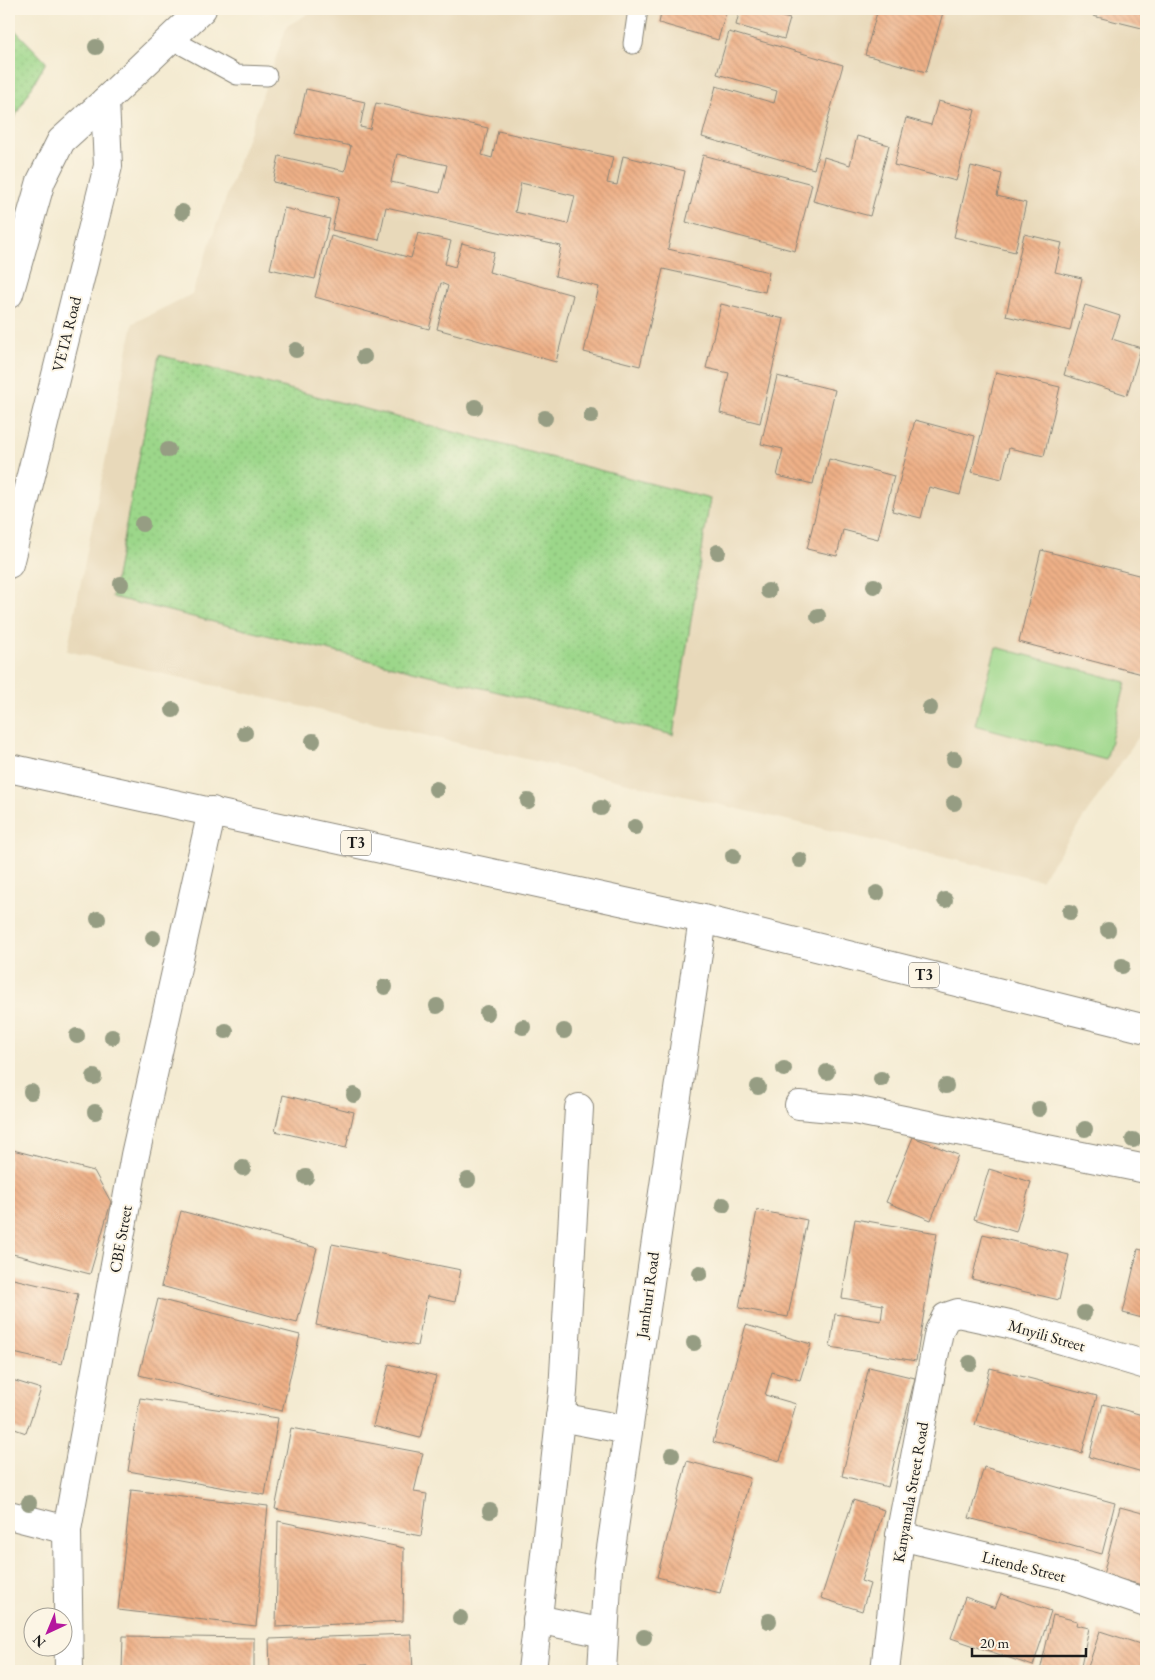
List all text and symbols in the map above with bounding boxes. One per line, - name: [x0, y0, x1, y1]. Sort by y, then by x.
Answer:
- street label: VETA Road: [47, 293, 86, 374]
- road number: T3: [341, 830, 371, 856]
- road number: T3: [909, 962, 939, 988]
- street label: CBE Street: [104, 1204, 137, 1274]
- street label: Jamhuri Road: [631, 1250, 664, 1342]
- street label: Mnyili Street: [1006, 1314, 1088, 1356]
- street label: Kanyamala Street Road: [888, 1419, 933, 1564]
- street label: Litende Street: [980, 1546, 1068, 1587]
- north arrow: [22, 1608, 72, 1658]
- scale bar: [972, 1625, 1086, 1657]
- text: N: [28, 1630, 49, 1652]
- text: 20 m: [980, 1633, 1009, 1652]

